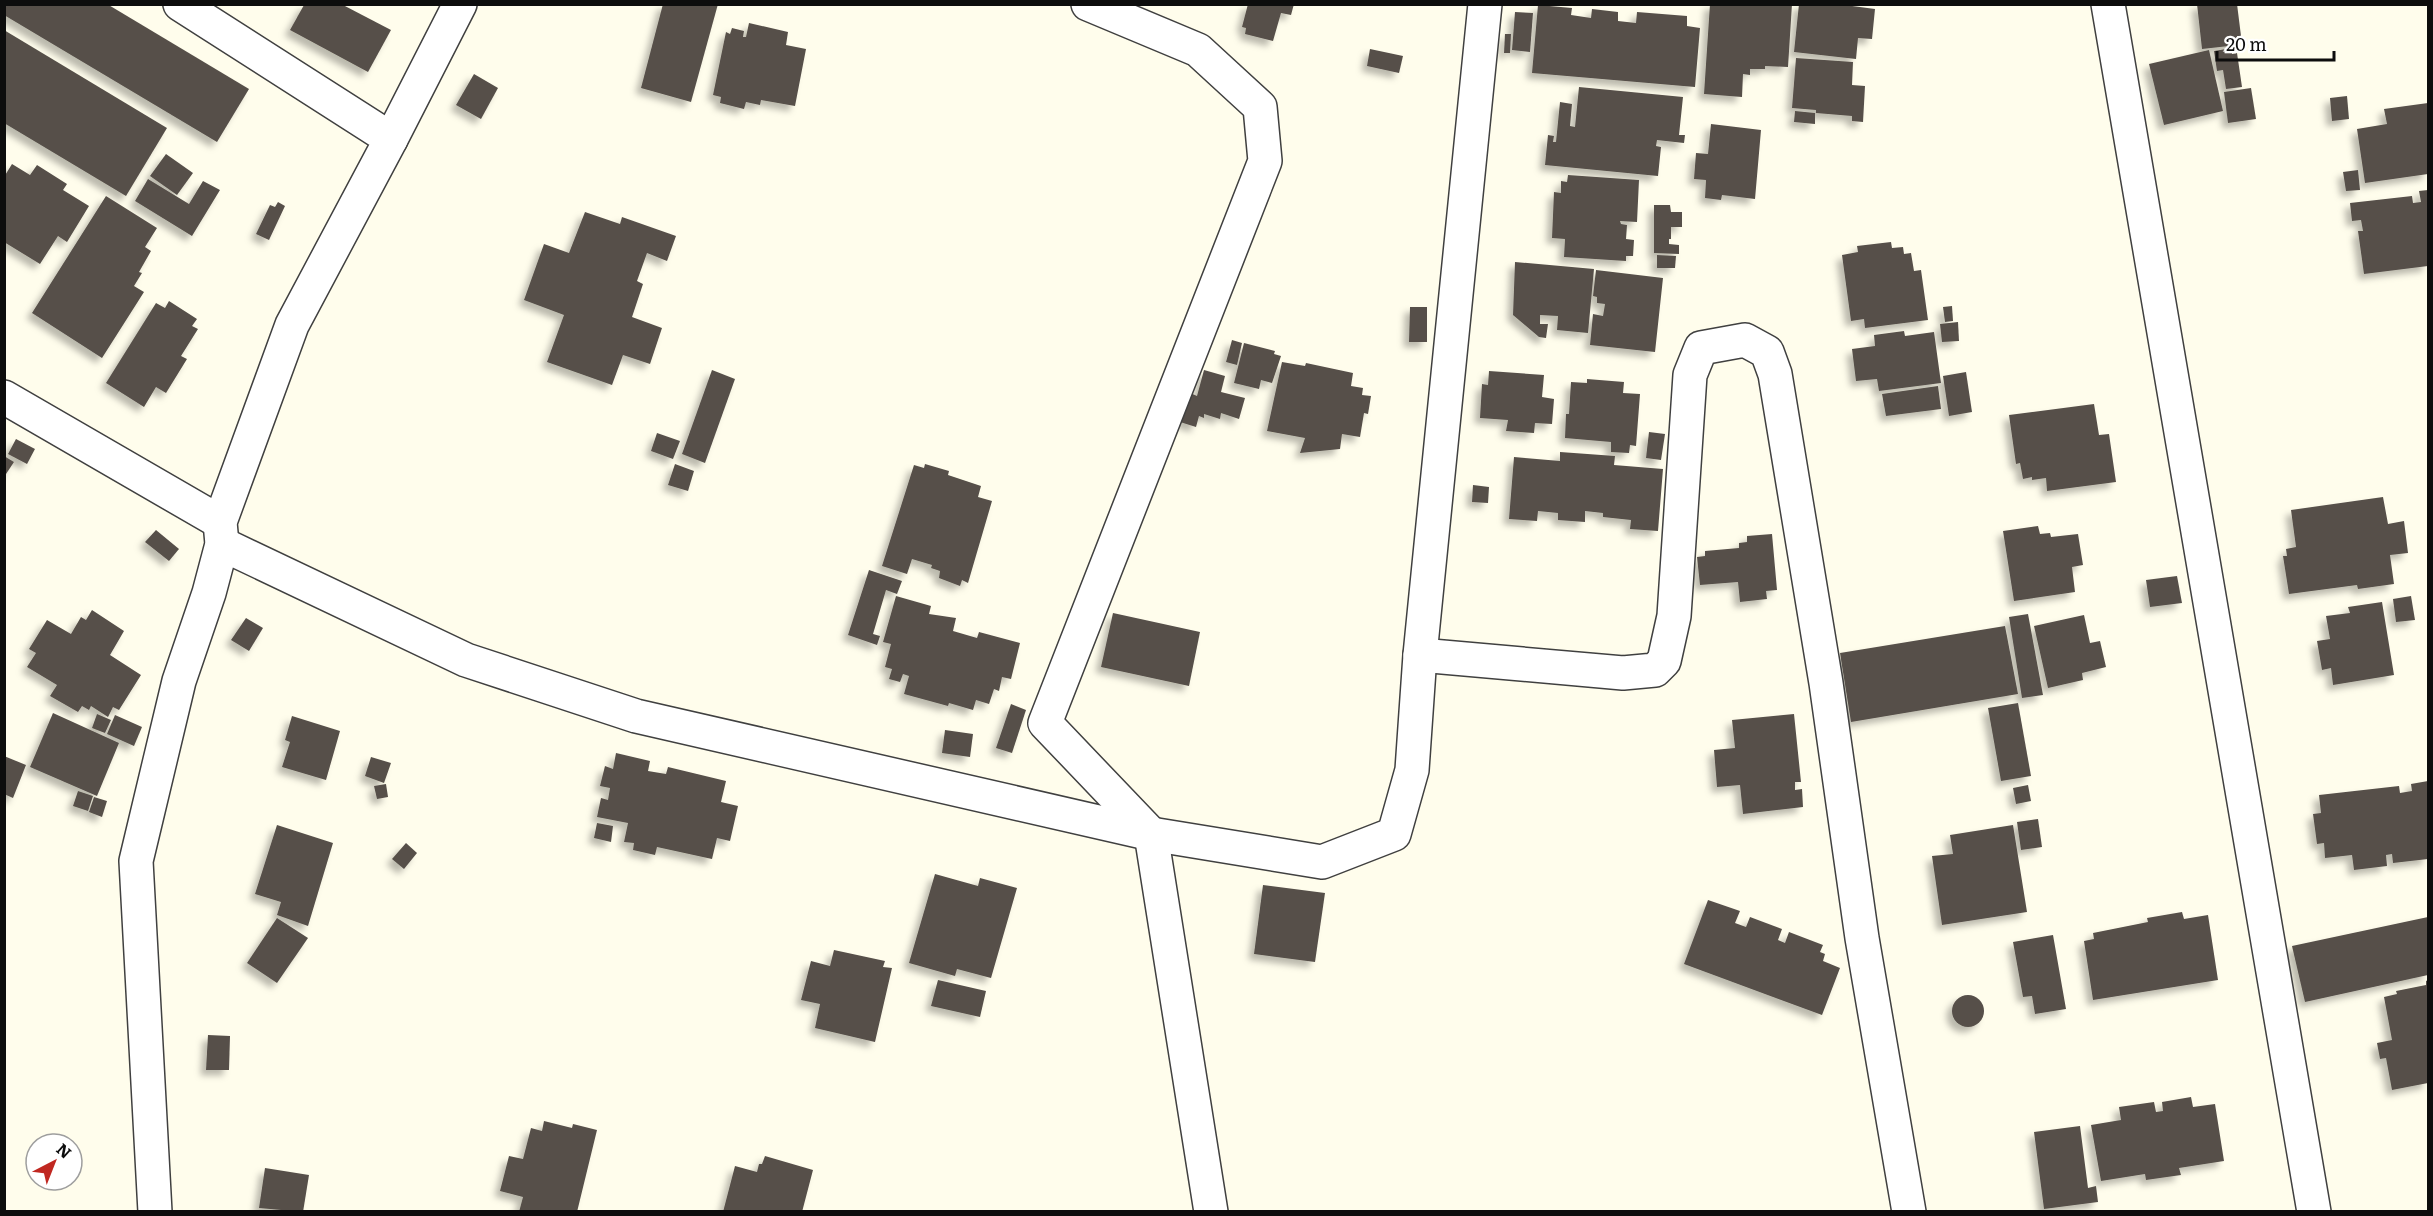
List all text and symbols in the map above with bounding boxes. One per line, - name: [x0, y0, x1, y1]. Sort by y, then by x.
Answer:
- scale bar: [2217, 24, 2334, 62]
- text: 20 m: [2226, 30, 2267, 57]
- north arrow: [24, 1132, 84, 1192]
- text: N: [52, 1137, 78, 1164]

